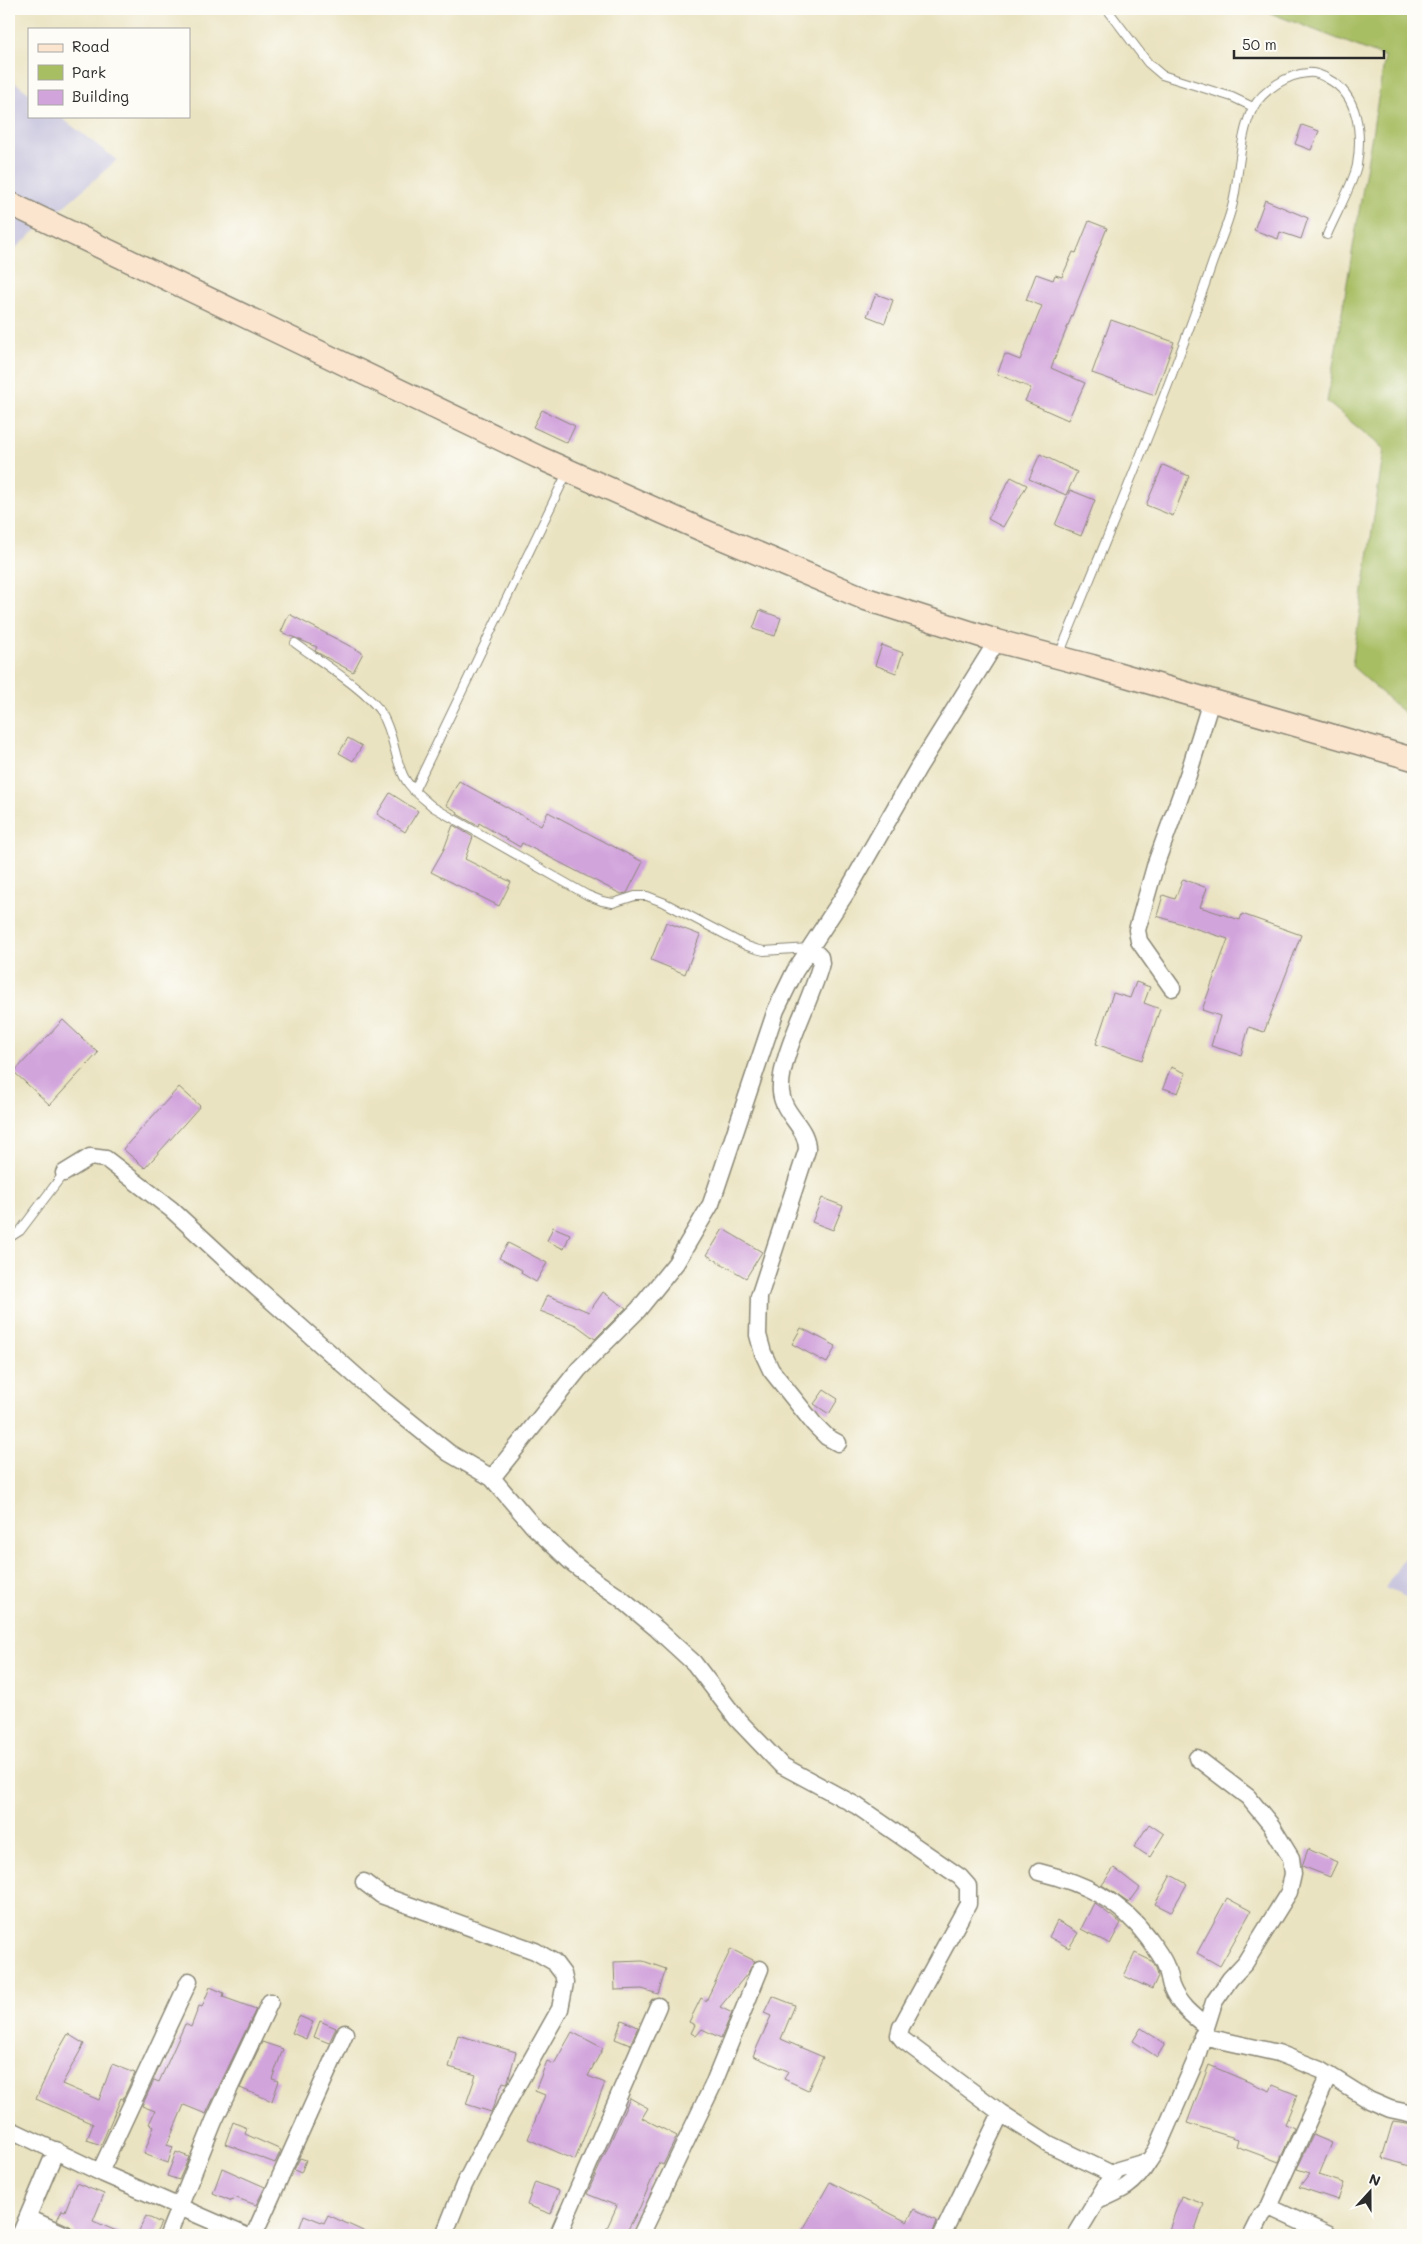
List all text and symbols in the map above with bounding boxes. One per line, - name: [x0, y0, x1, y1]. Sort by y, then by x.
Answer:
- legend: [28, 28, 190, 118]
- scale bar: [1234, 28, 1384, 60]
- text: 50 m: [1242, 34, 1277, 54]
- text: Road: [72, 36, 109, 56]
- text: Park: [72, 62, 106, 82]
- text: Building: [72, 86, 129, 106]
- north arrow: [1344, 2166, 1394, 2216]
- text: N: [1366, 2169, 1383, 2190]

